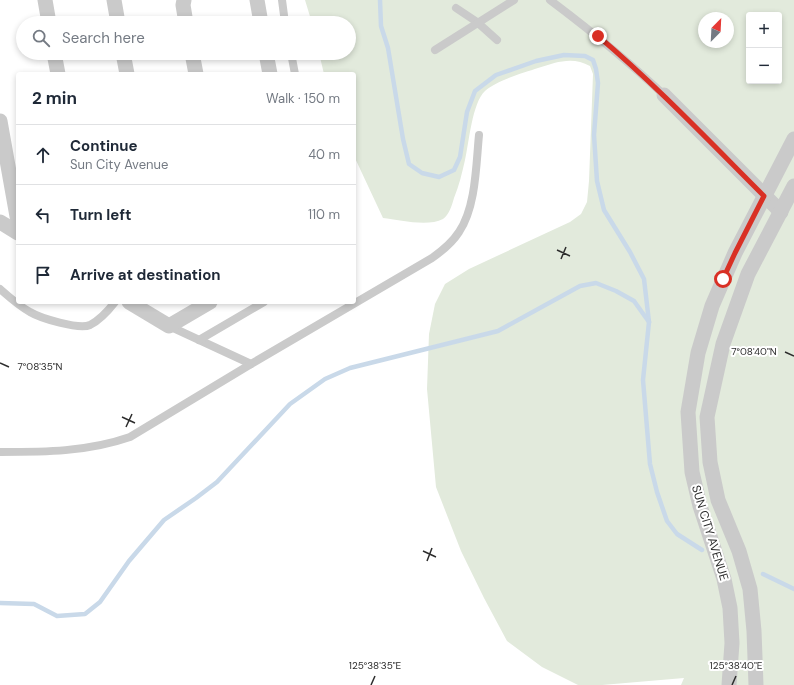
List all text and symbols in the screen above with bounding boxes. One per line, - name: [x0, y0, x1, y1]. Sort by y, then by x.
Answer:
- north arrow: [698, 12, 734, 48]
- map controls: [746, 12, 782, 84]
- button: +: [746, 12, 782, 48]
- search box: [16, 16, 356, 60]
- icon: search: [30, 27, 52, 49]
- route end: [589, 27, 607, 45]
- text: Search here: [62, 28, 145, 48]
- button: −: [746, 48, 782, 84]
- text: 2 min: [32, 87, 77, 109]
- text: Walk · 150 m: [266, 90, 340, 107]
- text: Continue: [70, 136, 138, 156]
- icon: ahead: [32, 144, 54, 166]
- text: 40 m: [308, 146, 340, 163]
- text: Sun City Avenue: [70, 156, 168, 173]
- icon: left: [32, 204, 54, 226]
- text: Turn left: [70, 205, 131, 225]
- text: 110 m: [308, 206, 340, 223]
- icon: arrive: [32, 264, 54, 286]
- text: Arrive at destination: [70, 265, 221, 285]
- route start: [714, 270, 732, 288]
- text: 7°08'40"N: [731, 345, 777, 358]
- text: 7°08'35"N: [18, 360, 63, 373]
- street label: SUN CITY AVENUE: [688, 483, 732, 583]
- text: 125°38'35"E: [349, 659, 402, 672]
- text: 125°38'40"E: [710, 659, 763, 672]

